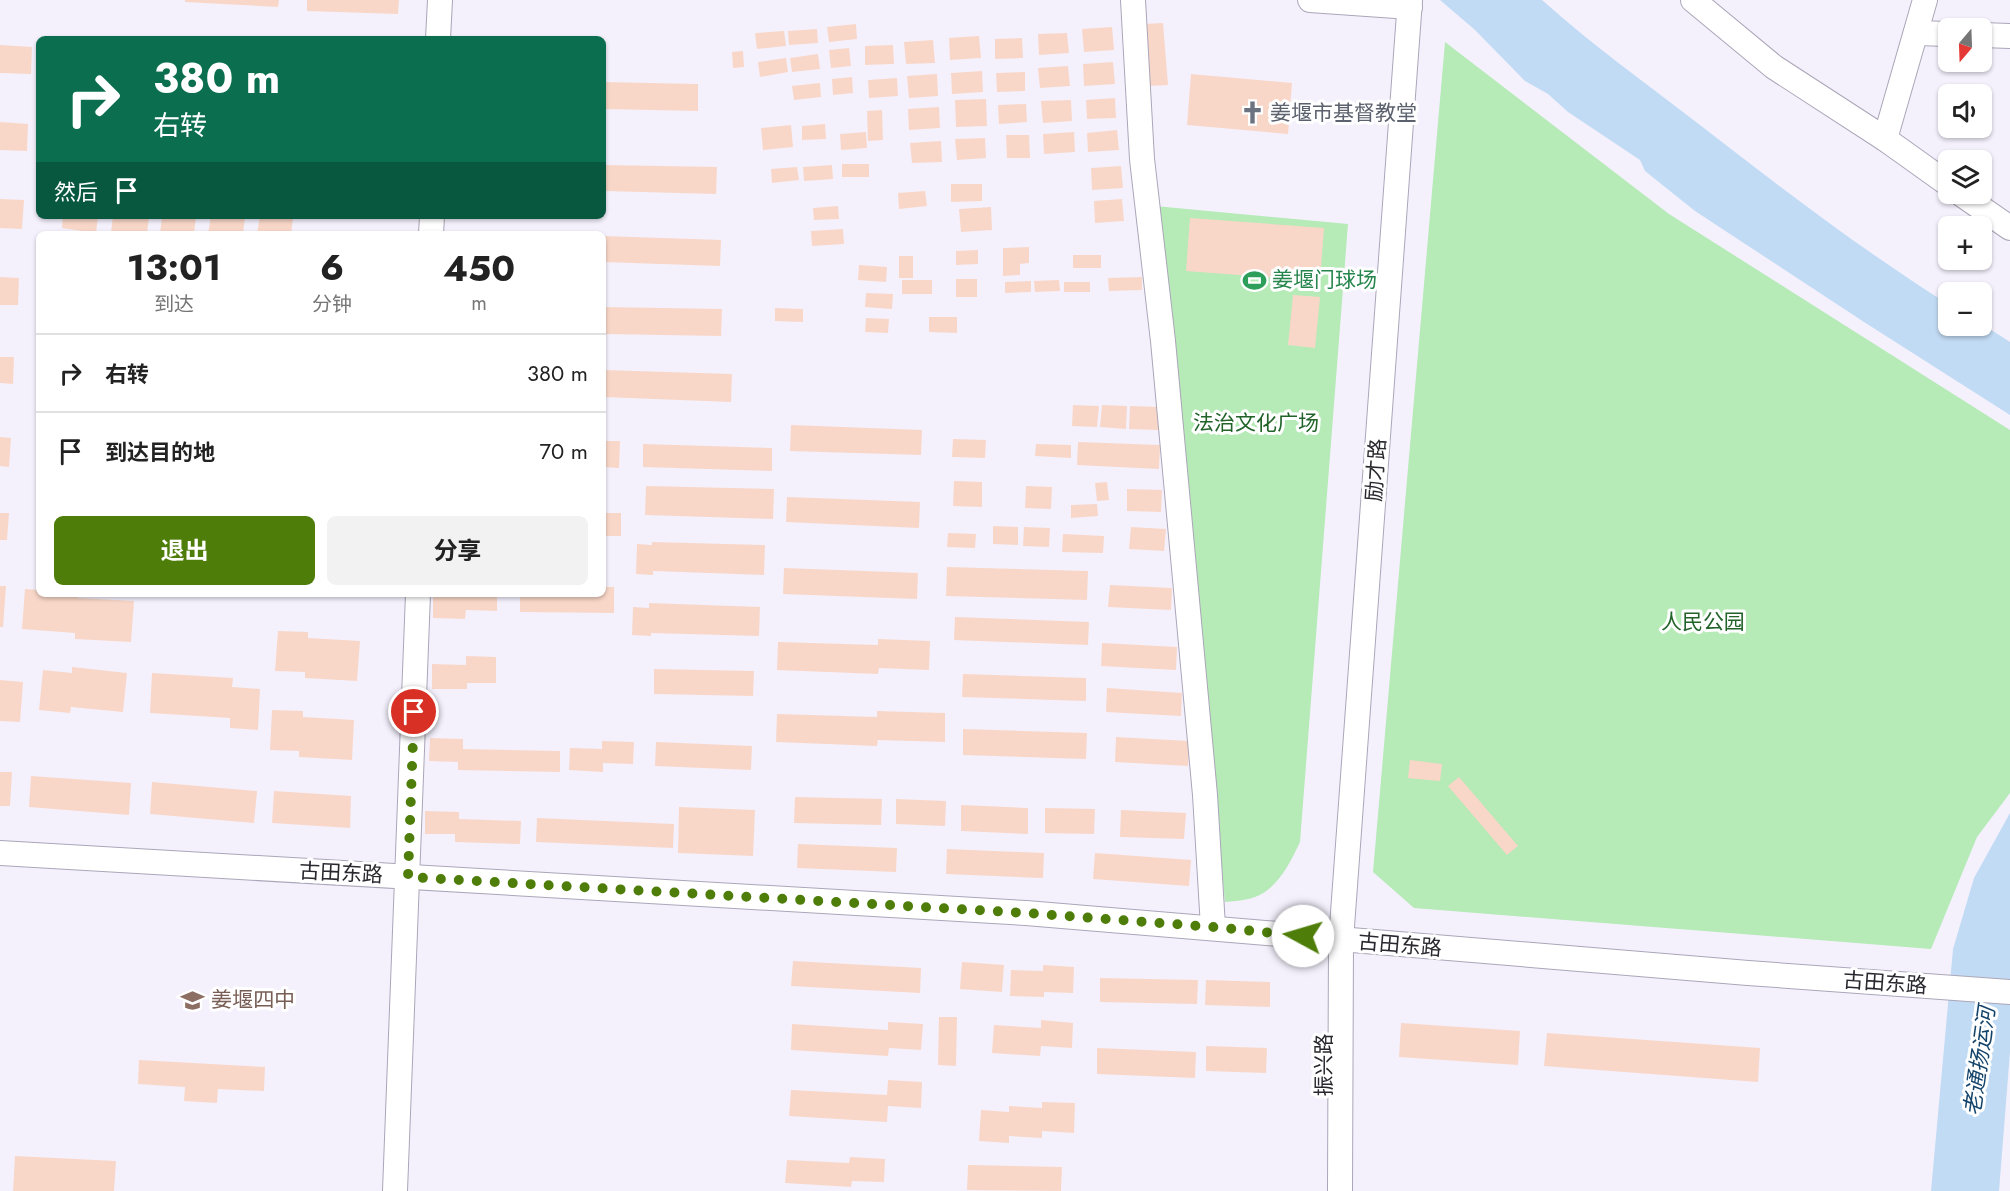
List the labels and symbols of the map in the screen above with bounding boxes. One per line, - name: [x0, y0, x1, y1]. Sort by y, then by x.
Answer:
- north arrow: [1938, 18, 1992, 72]
- place label: 姜堰市基督教堂: [1270, 98, 1417, 128]
- church icon: 姜堰市基督教堂: [1239, 100, 1265, 126]
- place label: 姜堰门球场: [1272, 265, 1377, 295]
- sports icon: 姜堰门球场: [1241, 267, 1267, 293]
- park label: 法治文化广场: [1193, 408, 1319, 438]
- street label: 励才路: [1359, 438, 1393, 502]
- park label: 人民公园: [1661, 607, 1745, 637]
- pin: [388, 686, 439, 737]
- street label: 古田东路: [298, 856, 384, 890]
- position arrow: [1271, 904, 1335, 968]
- street label: 古田东路: [1357, 926, 1443, 964]
- street label: 古田东路: [1842, 965, 1928, 1001]
- place label: 姜堰四中: [211, 985, 295, 1015]
- school or university icon: 姜堰四中: [180, 987, 206, 1013]
- water label: 老通扬运河: [1956, 1000, 2003, 1118]
- street label: 振兴路: [1309, 1034, 1339, 1097]

